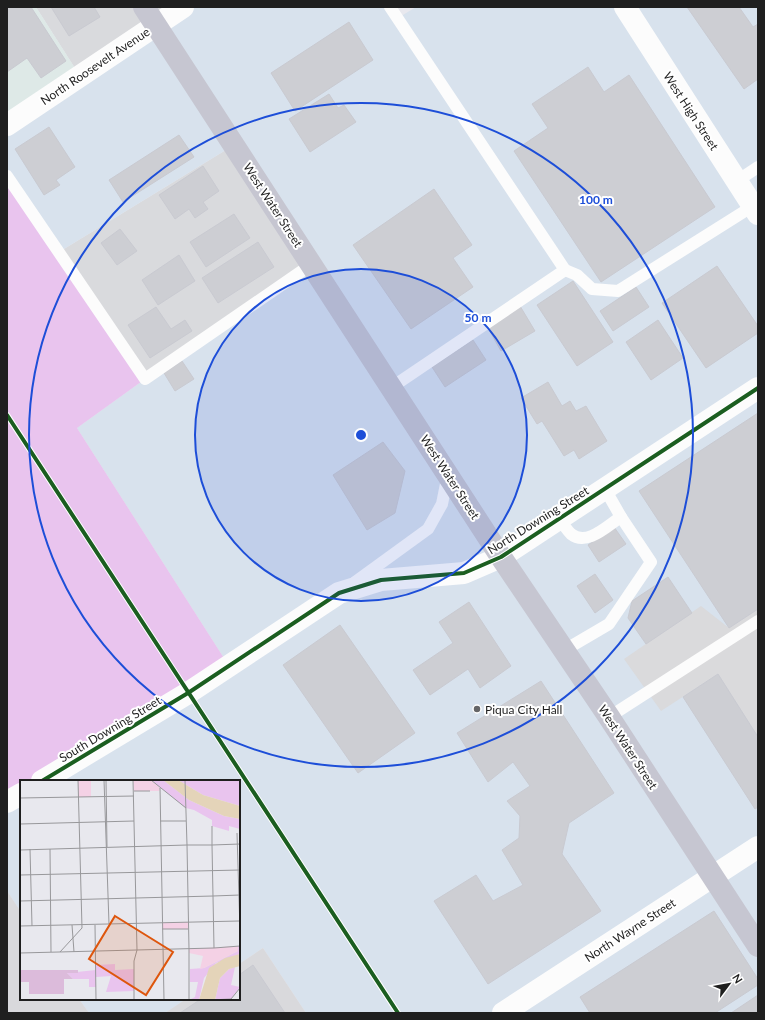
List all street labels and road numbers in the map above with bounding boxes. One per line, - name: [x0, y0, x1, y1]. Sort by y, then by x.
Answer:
- street label: North Roosevelt Avenue: [38, 24, 152, 108]
- street label: West High Street: [660, 69, 722, 153]
- street label: West Water Street: [240, 160, 306, 251]
- street label: West Water Street: [417, 432, 483, 523]
- street label: North Downing Street: [485, 482, 592, 557]
- street label: South Downing Street: [56, 692, 164, 765]
- street label: West Water Street: [595, 702, 661, 793]
- street label: North Wayne Street: [582, 895, 679, 965]

